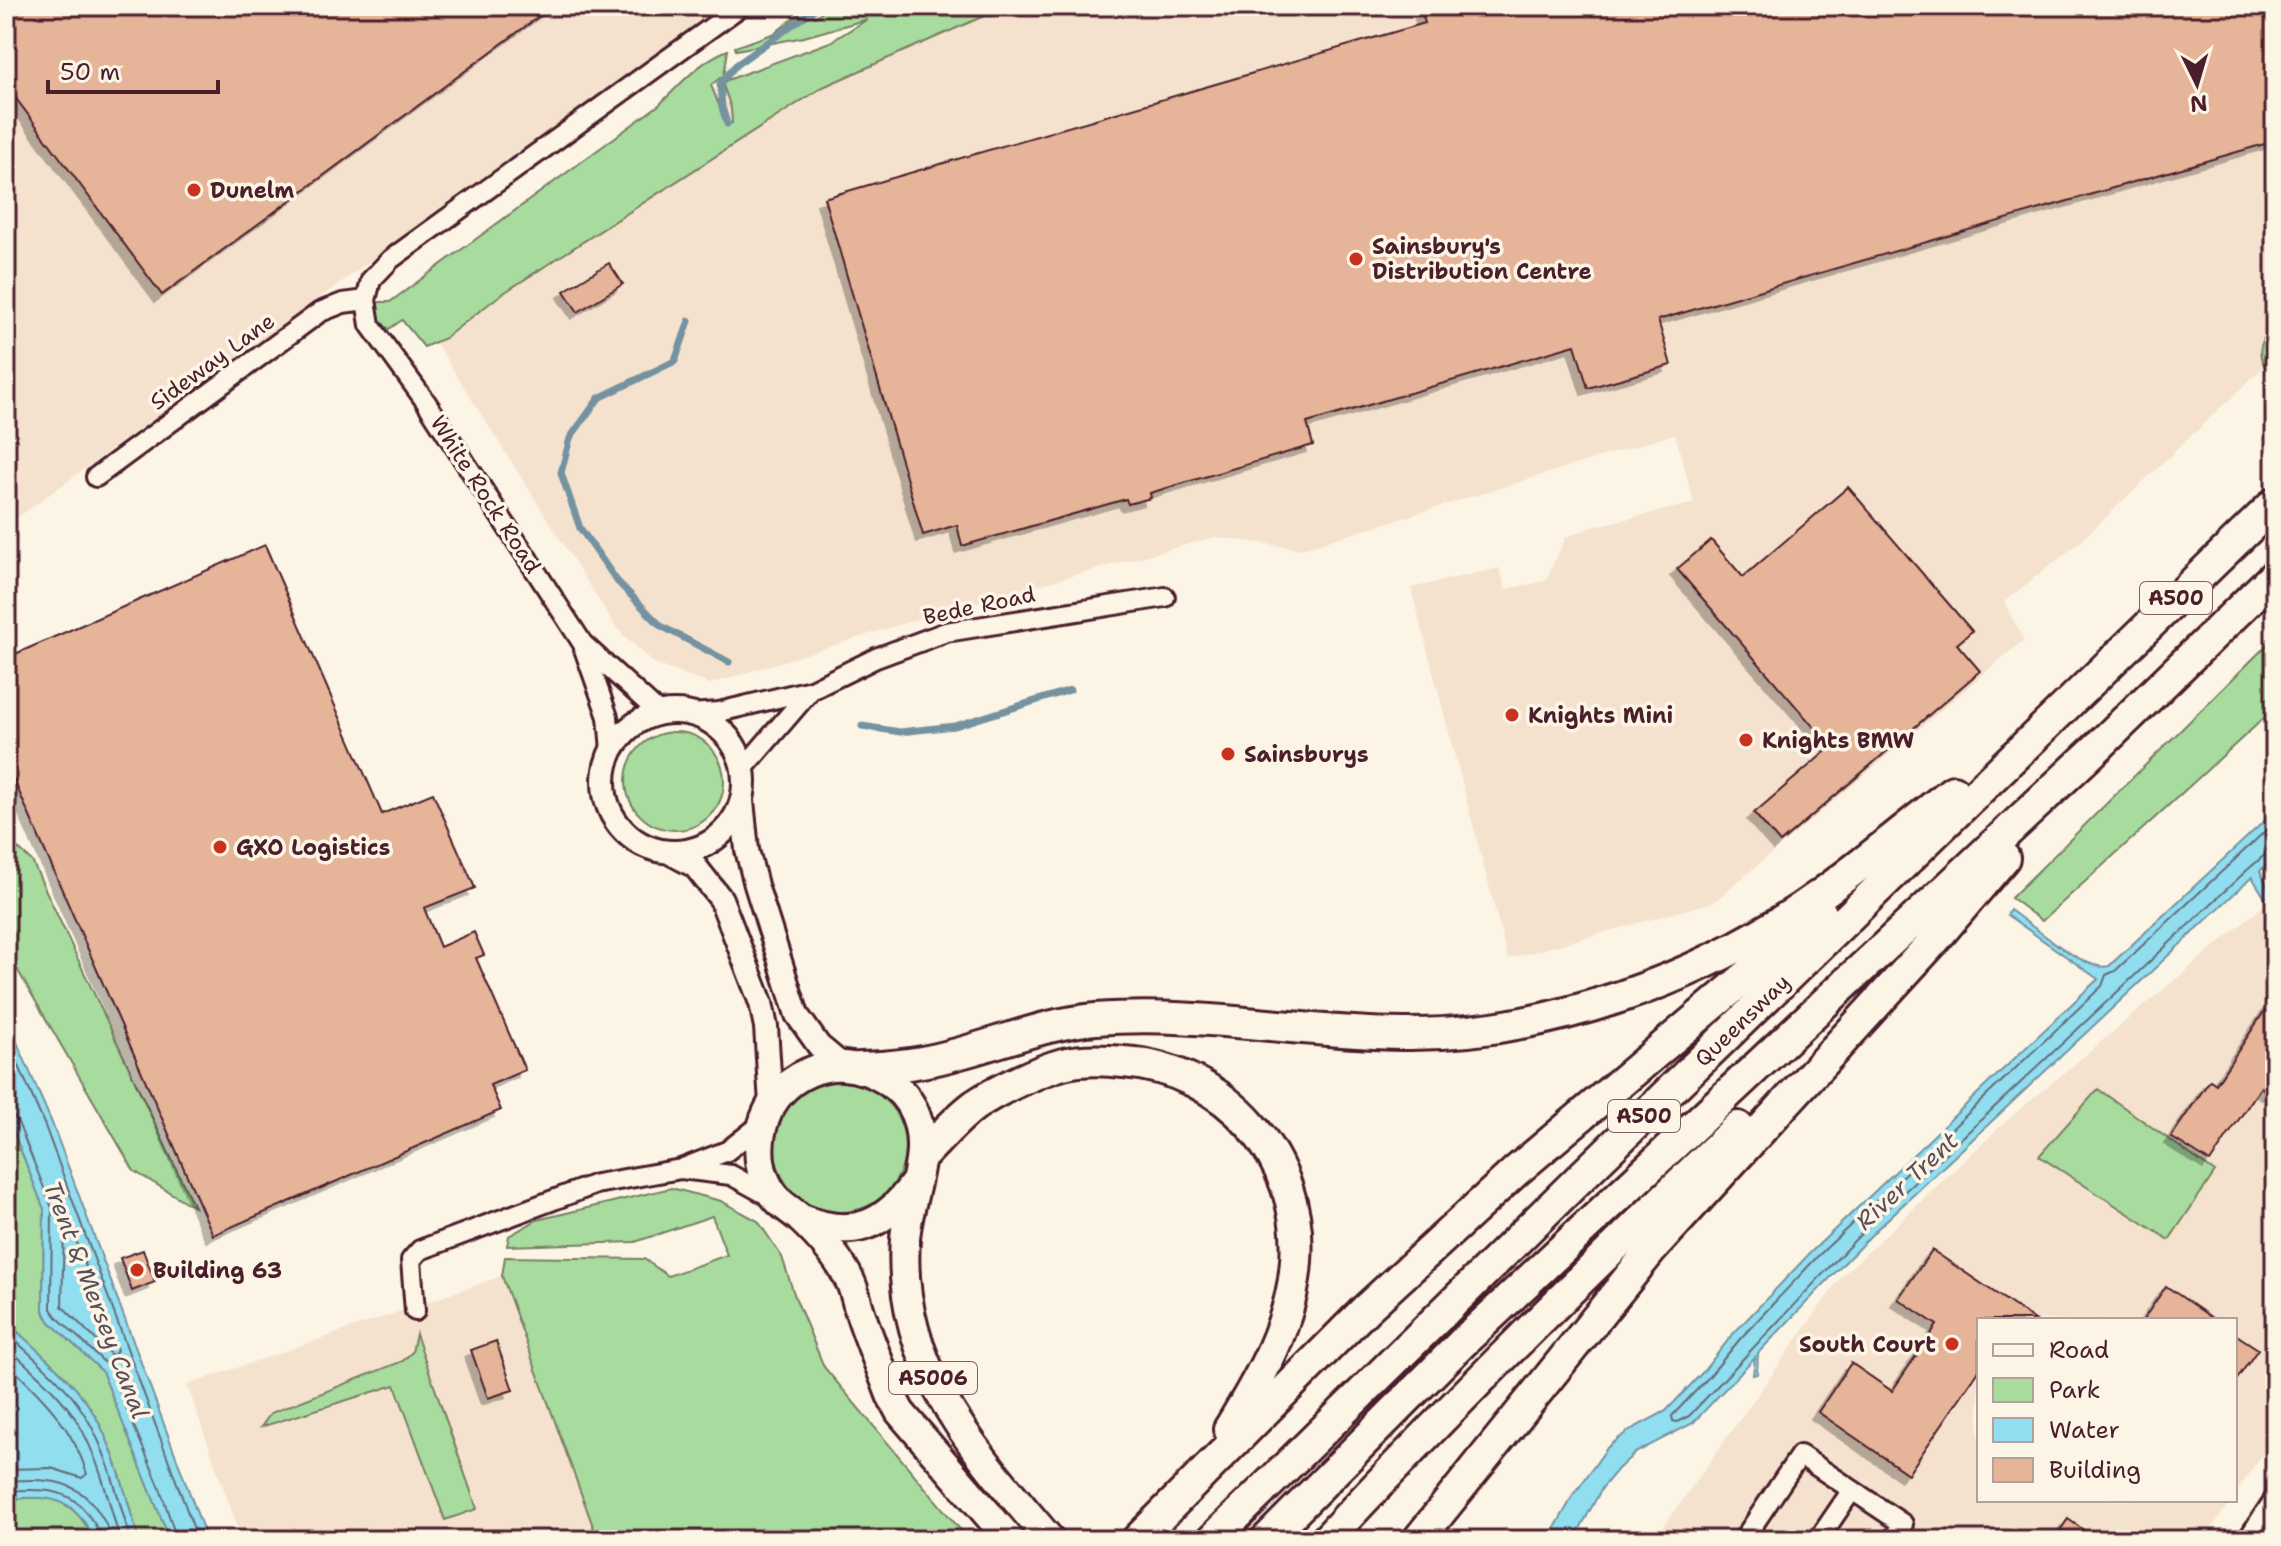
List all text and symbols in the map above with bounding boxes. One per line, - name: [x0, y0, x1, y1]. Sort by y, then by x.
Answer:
- scale bar: [48, 44, 218, 94]
- north arrow: [2157, 44, 2237, 124]
- text: 50 m: [60, 56, 120, 88]
- text: N: [2189, 88, 2209, 119]
- place label: Dunelm: [210, 176, 294, 205]
- marker: Dunelm: [185, 181, 203, 199]
- place label: Sainsbury's Distribution Centre: [1372, 232, 1592, 286]
- marker: Sainsbury's Distribution Centre: [1347, 250, 1365, 268]
- street label: Sideway Lane: [144, 306, 281, 417]
- street label: White Rock Road: [424, 410, 548, 579]
- street label: Bede Road: [920, 579, 1038, 632]
- road number: A500: [2140, 582, 2212, 614]
- place label: Knights Mini: [1528, 701, 1673, 730]
- marker: Knights Mini: [1503, 706, 1521, 724]
- place label: Knights BMW: [1762, 726, 1914, 755]
- marker: Knights BMW: [1737, 731, 1755, 749]
- place label: Sainsburys: [1244, 740, 1369, 769]
- marker: Sainsburys: [1219, 745, 1237, 763]
- place label: GXO Logistics: [236, 833, 390, 862]
- marker: GXO Logistics: [211, 838, 229, 856]
- street label: Queensway: [1689, 968, 1796, 1073]
- road number: A500: [1608, 1100, 1680, 1132]
- water label: River Trent: [1849, 1125, 1966, 1237]
- water label: Trent & Mersey Canal: [36, 1176, 156, 1424]
- place label: Building 63: [153, 1256, 282, 1285]
- marker: Building 63: [128, 1261, 146, 1279]
- legend: [1977, 1318, 2237, 1502]
- place label: South Court: [1799, 1330, 1936, 1359]
- text: Road: [2049, 1334, 2109, 1366]
- marker: South Court: [1943, 1335, 1961, 1353]
- road number: A5006: [889, 1362, 977, 1394]
- text: Park: [2049, 1374, 2101, 1406]
- text: Water: [2049, 1414, 2120, 1446]
- text: Building: [2049, 1454, 2141, 1486]

